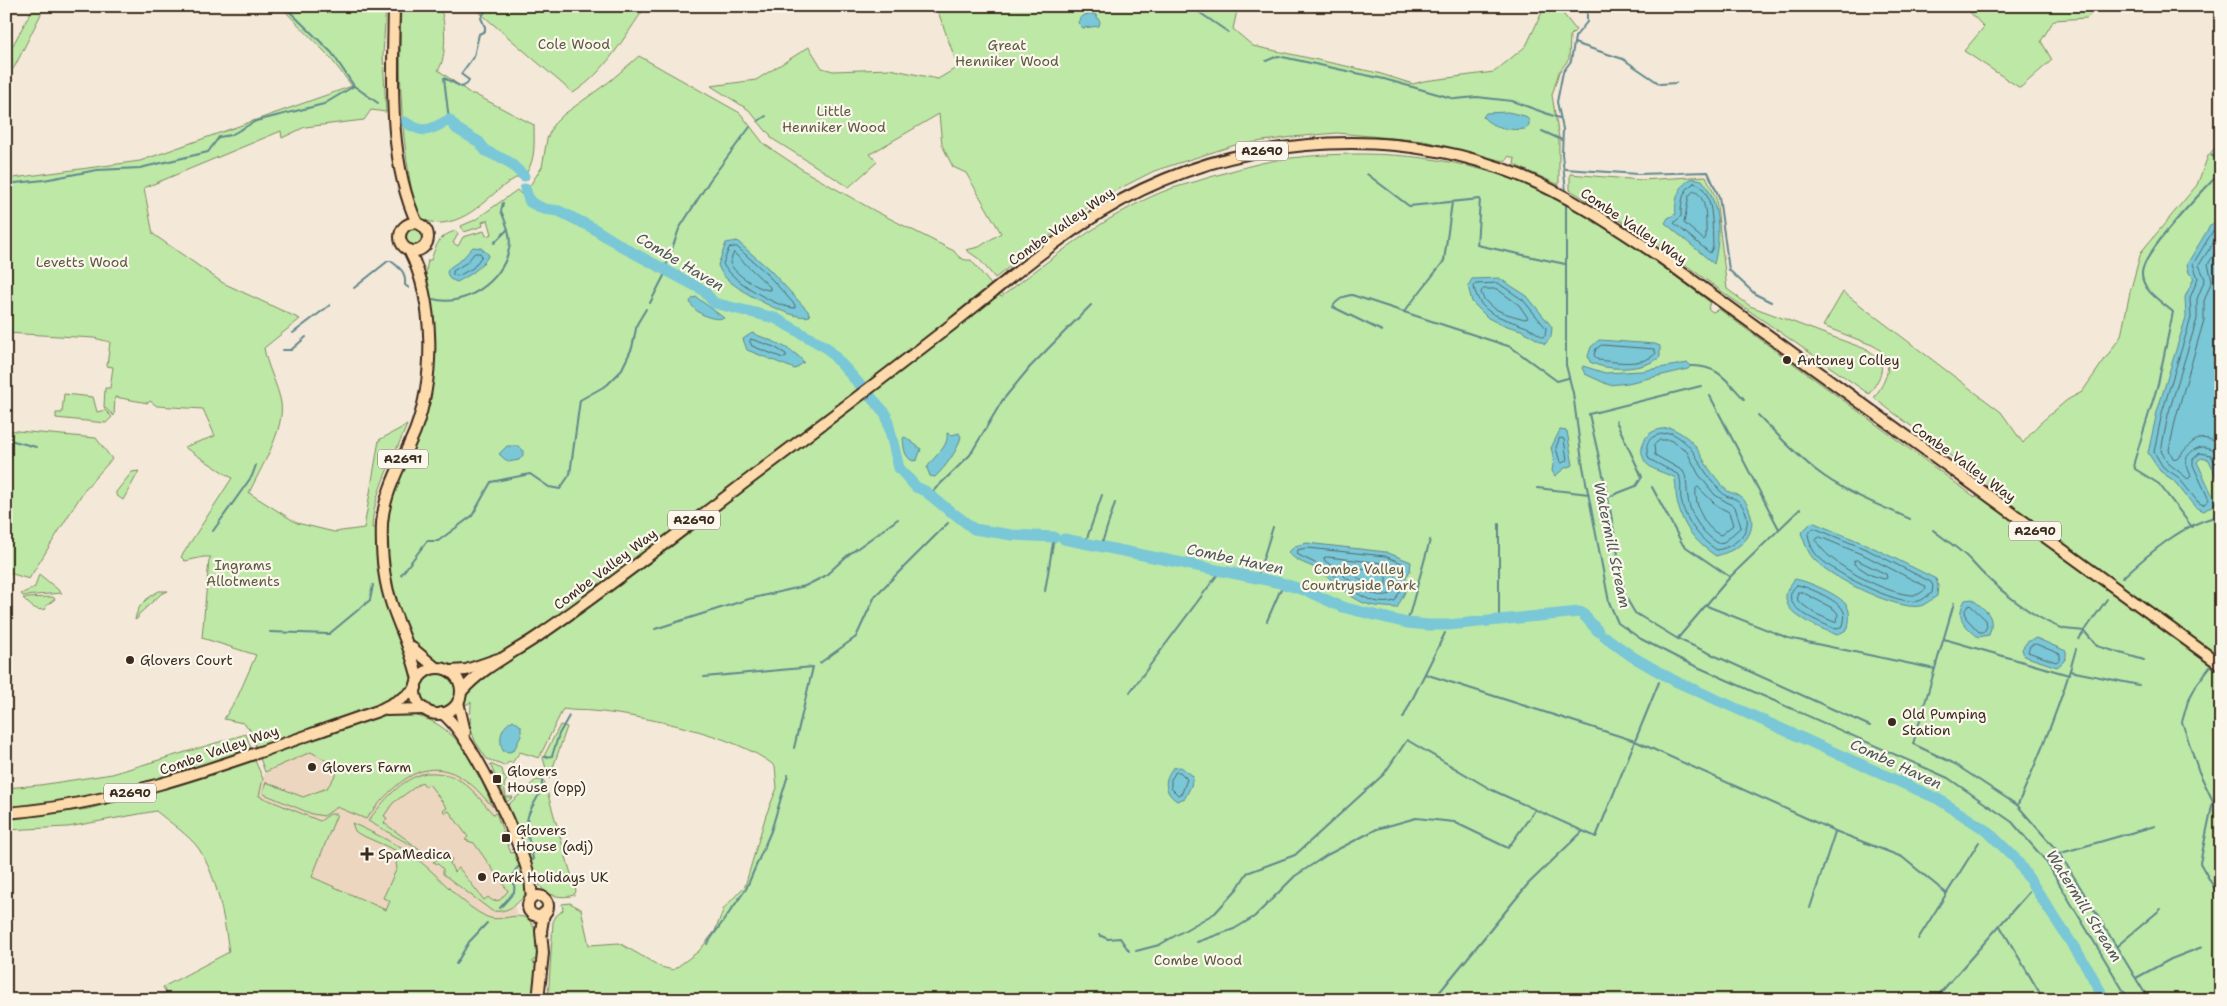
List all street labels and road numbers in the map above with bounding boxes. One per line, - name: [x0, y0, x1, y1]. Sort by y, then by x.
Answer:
- road number: A2690: [1236, 142, 1288, 160]
- street label: Combe Valley Way: [1005, 183, 1117, 269]
- street label: Combe Valley Way: [1577, 184, 1691, 268]
- street label: Combe Valley Way: [1908, 418, 2020, 506]
- road number: A2691: [378, 449, 428, 468]
- road number: A2690: [668, 510, 720, 530]
- road number: A2690: [2009, 522, 2061, 540]
- street label: Combe Valley Way: [550, 524, 660, 614]
- street label: Combe Valley Way: [157, 721, 281, 779]
- road number: A2690: [104, 784, 156, 802]

